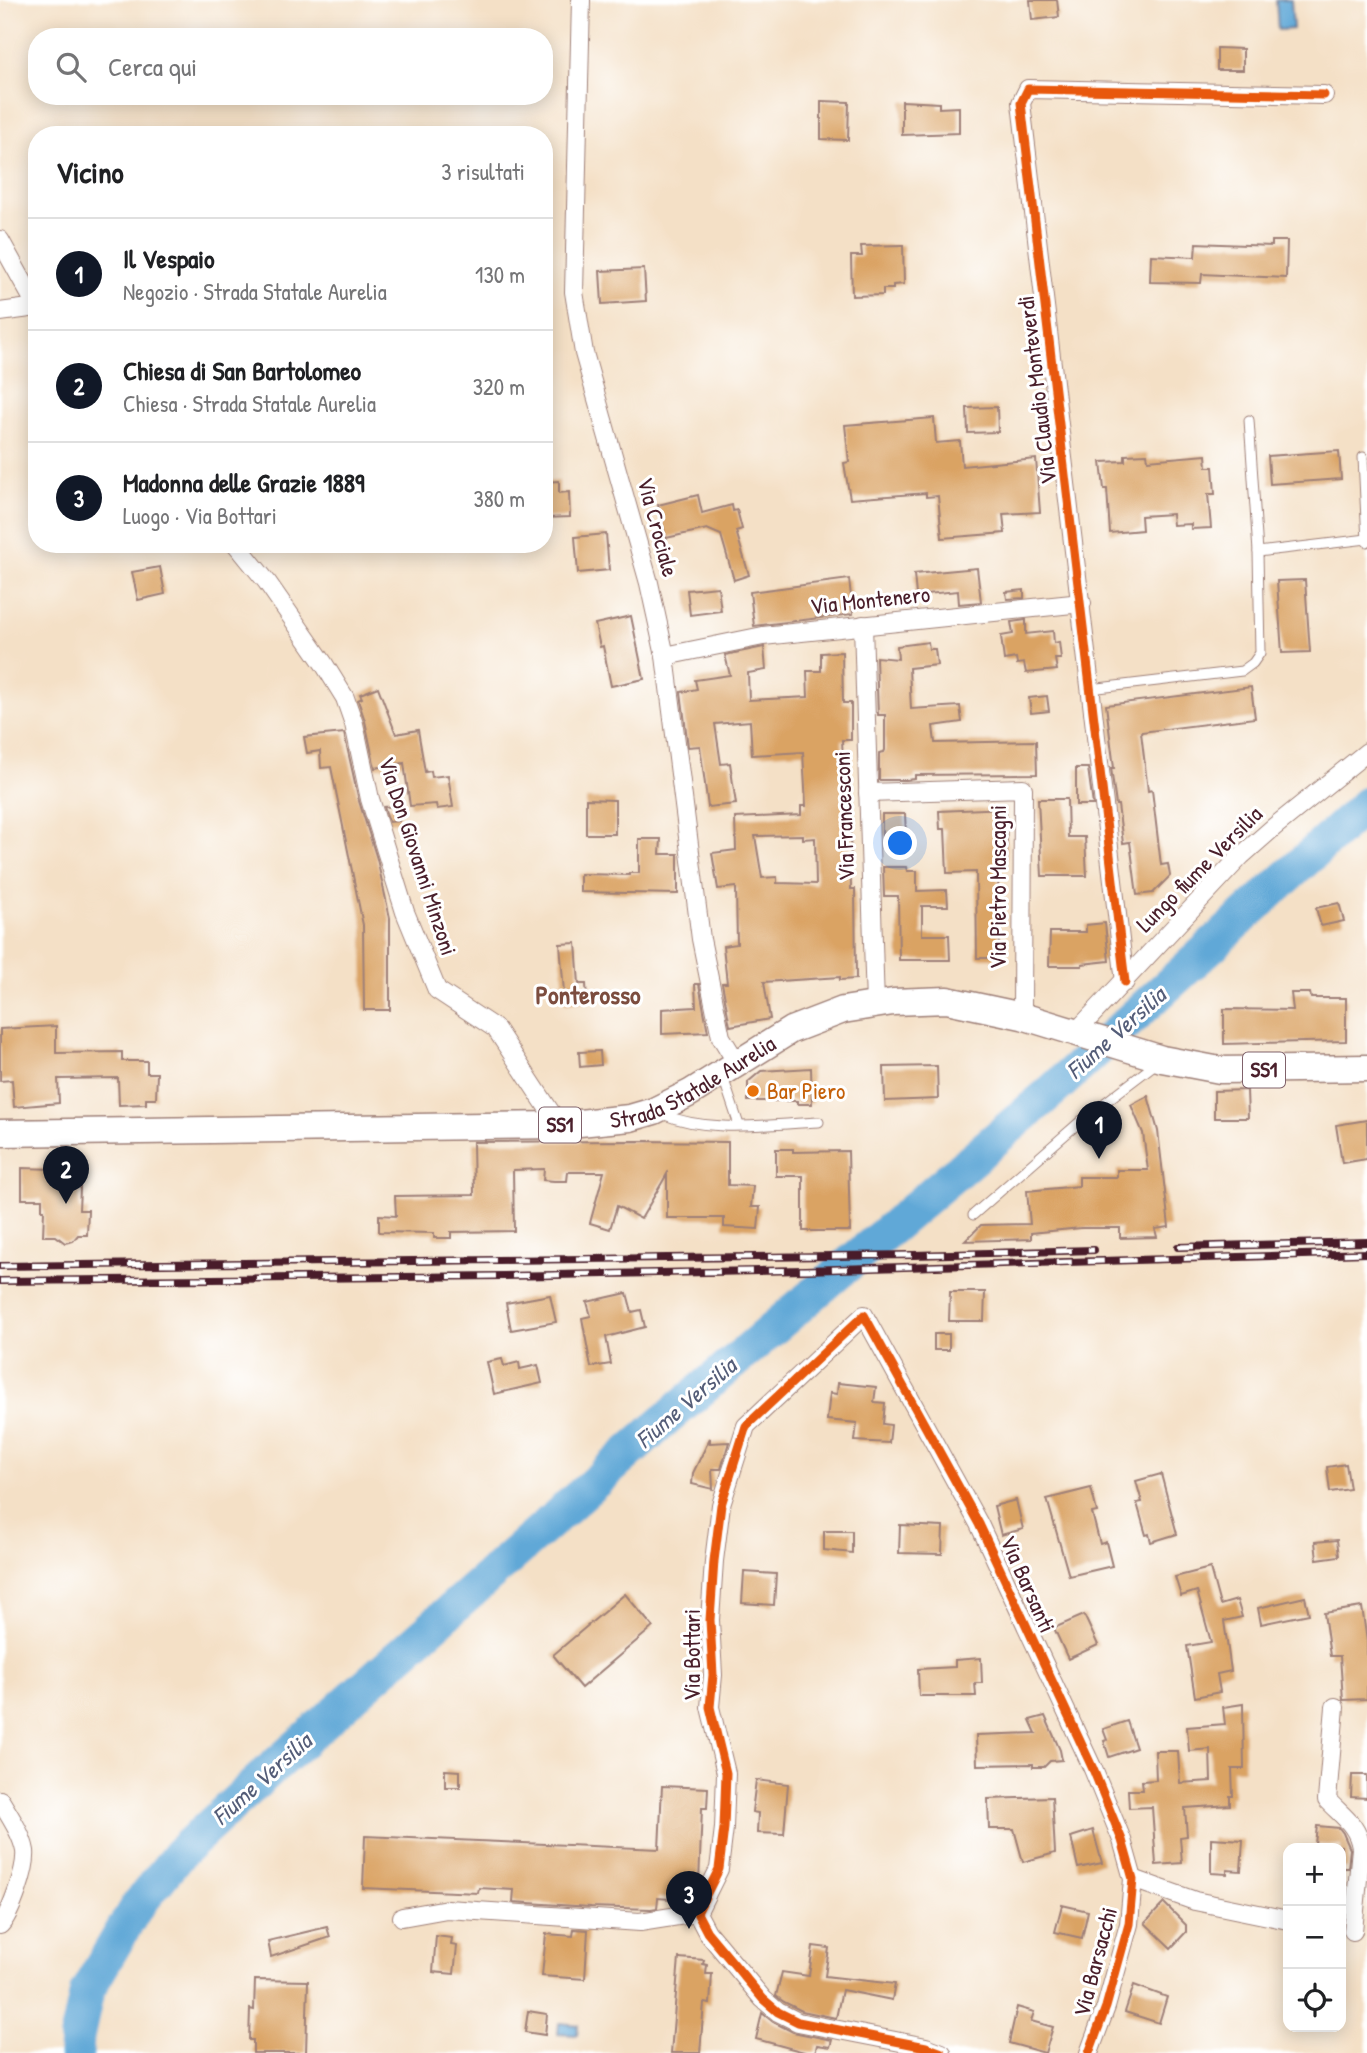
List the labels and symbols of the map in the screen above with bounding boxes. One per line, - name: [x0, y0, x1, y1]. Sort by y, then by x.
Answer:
- street label: Via Claudio Monteverdi: [1010, 294, 1063, 486]
- street label: Via Crociale: [630, 474, 687, 580]
- street label: Via Montenero: [808, 578, 931, 621]
- street label: Via Francesconi: [826, 751, 861, 881]
- street label: Via Don Giovanni Minzoni: [372, 753, 465, 959]
- street label: Lungo fiume Versilia: [1129, 799, 1269, 939]
- street label: Via Pietro Mascagni: [982, 805, 1013, 969]
- your location: [883, 826, 917, 860]
- district label: Ponterosso: [535, 977, 641, 1012]
- water label: Fiume Versilia: [1059, 977, 1174, 1085]
- street label: Strada Statale Aurelia: [608, 1028, 781, 1135]
- road number: SS1: [1243, 1052, 1285, 1088]
- place label: Bar Piero: [767, 1075, 845, 1106]
- marker: Bar Piero: [745, 1083, 761, 1099]
- pin: 1: [1076, 1101, 1122, 1159]
- road number: SS1: [539, 1108, 581, 1142]
- pin: 2: [43, 1146, 89, 1204]
- water label: Fiume Versilia: [628, 1348, 744, 1455]
- street label: Via Barsanti: [993, 1530, 1064, 1637]
- street label: Via Bottari: [676, 1609, 707, 1701]
- water label: Fiume Versilia: [205, 1723, 320, 1831]
- pin: 3: [666, 1871, 712, 1929]
- street label: Via Barsacchi: [1065, 1904, 1124, 2020]

